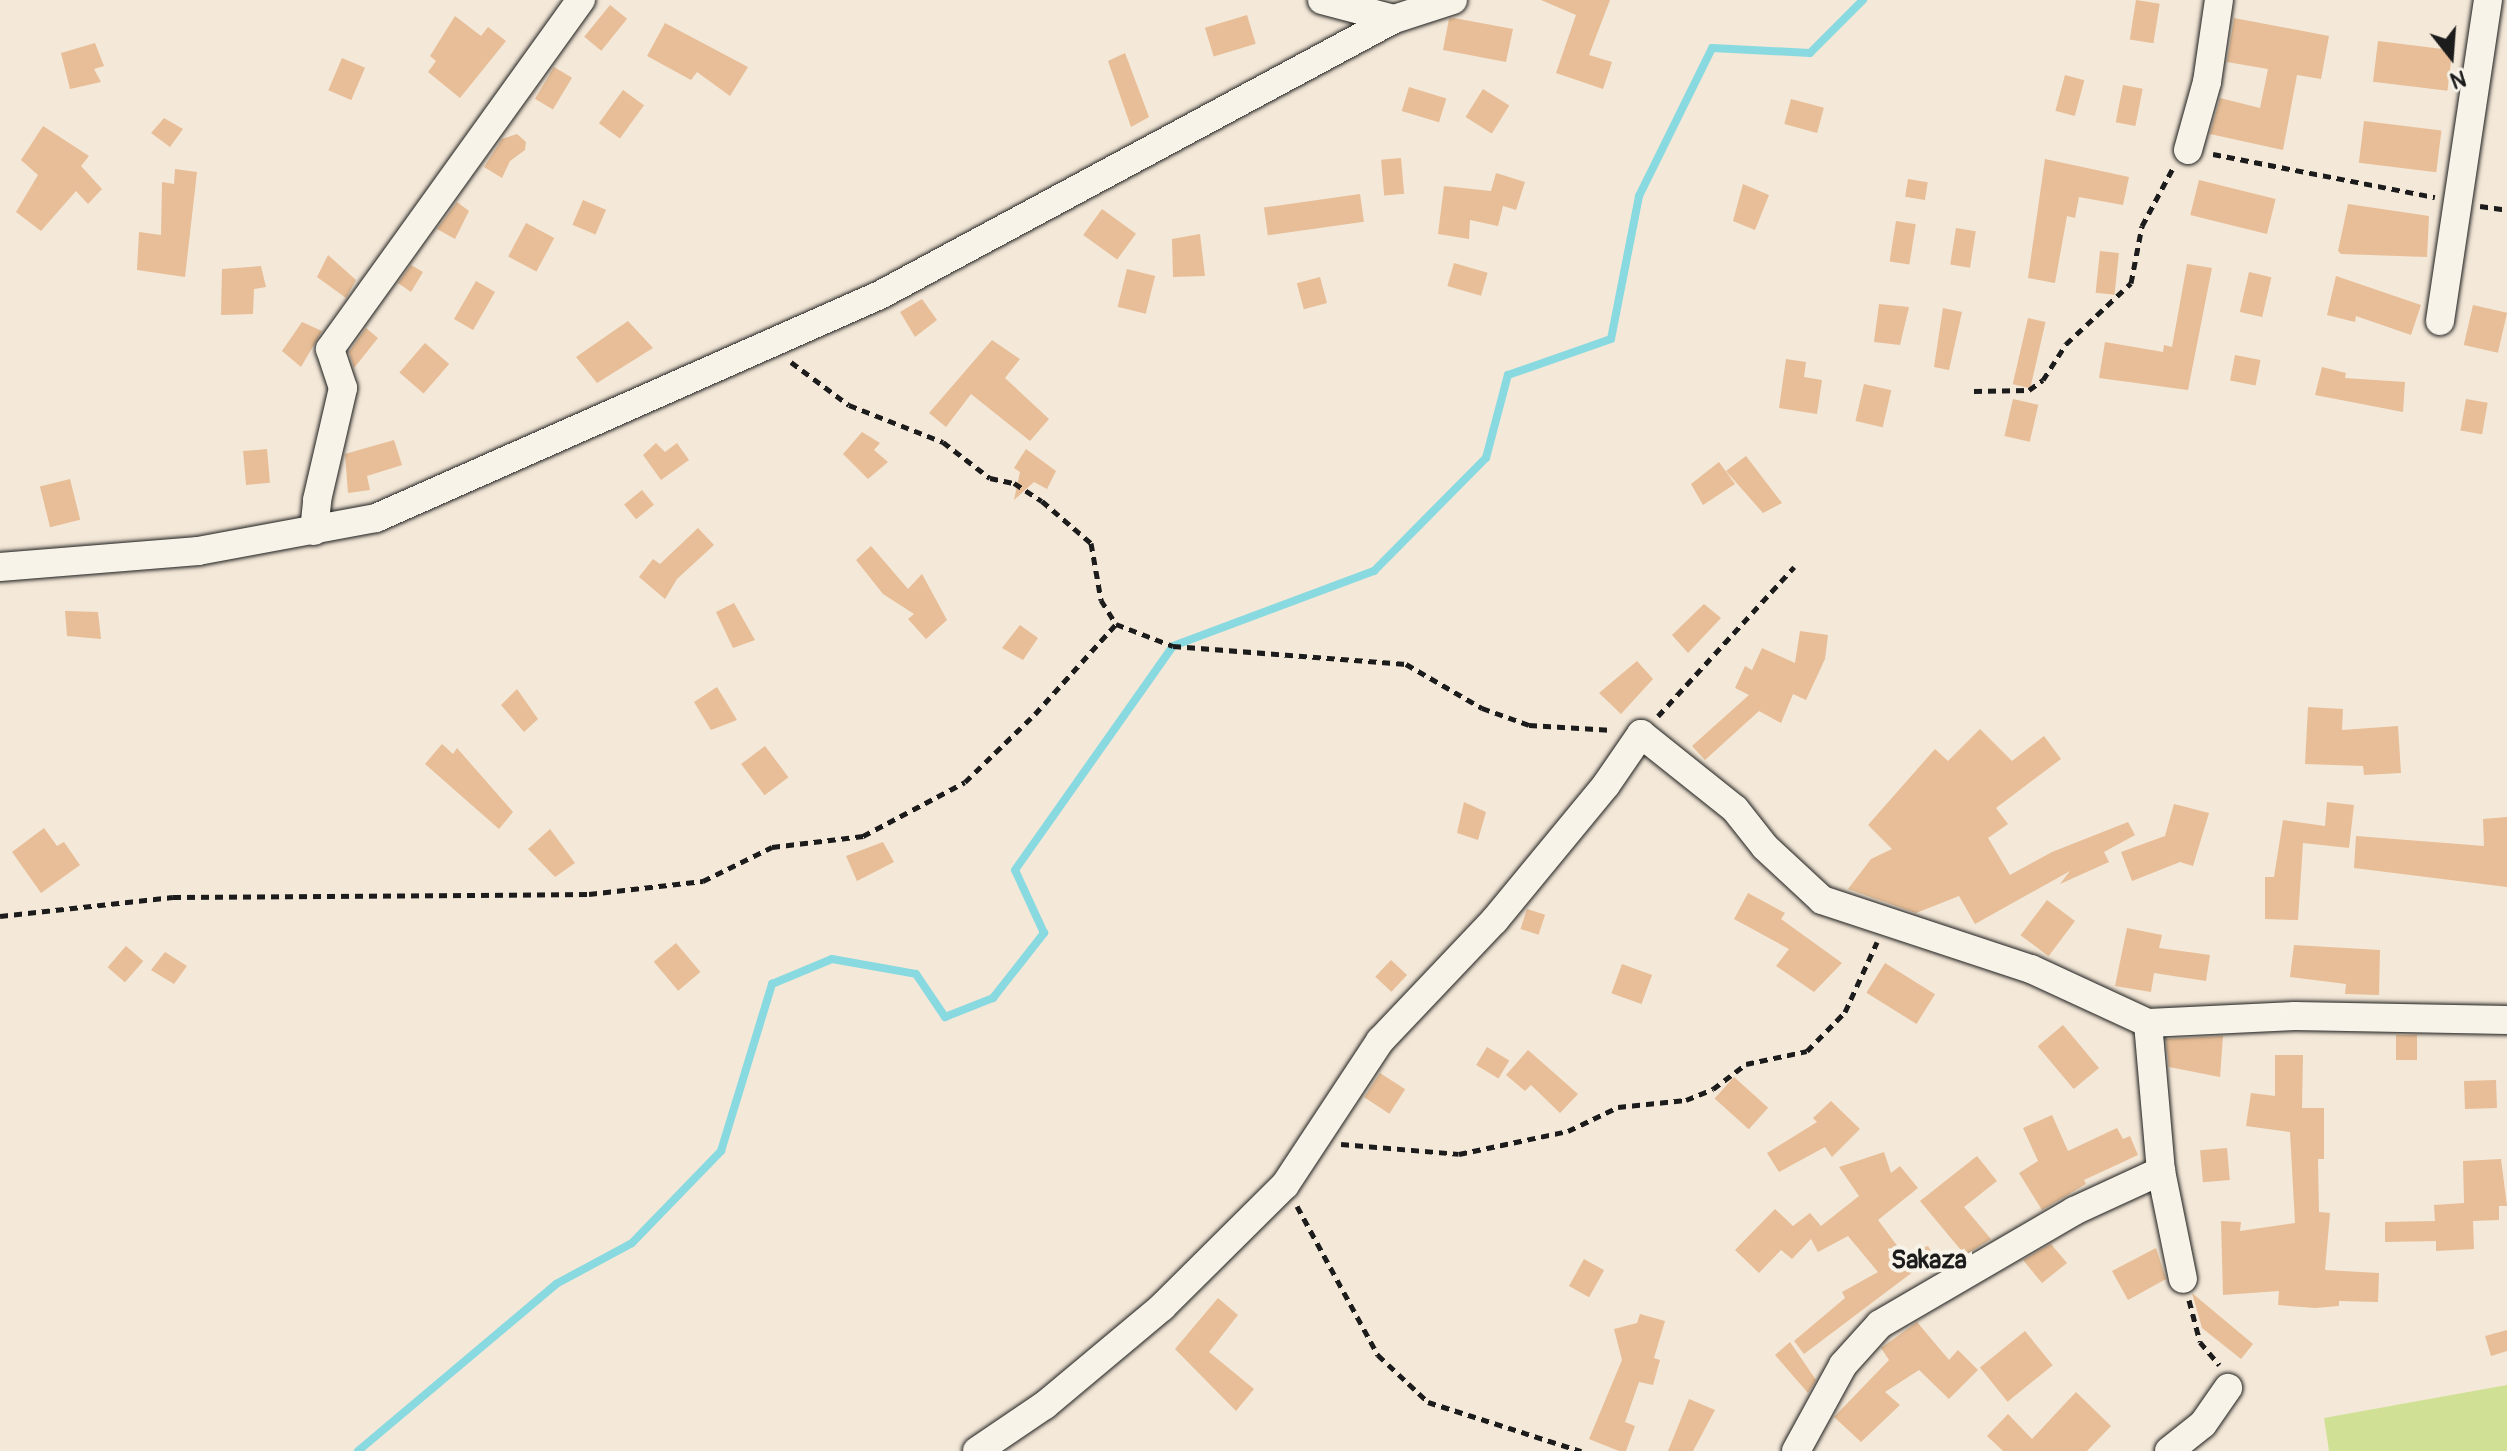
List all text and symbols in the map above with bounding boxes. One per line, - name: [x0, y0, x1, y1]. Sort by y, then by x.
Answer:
- north arrow: [2411, 16, 2491, 96]
- text: N: [2447, 63, 2469, 95]
- district label: Sakaza: [1891, 1245, 1967, 1277]

